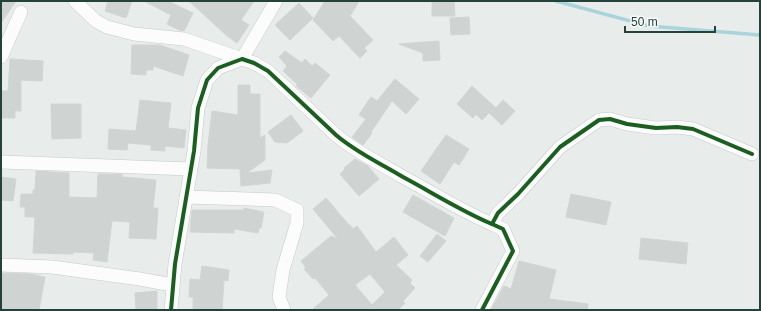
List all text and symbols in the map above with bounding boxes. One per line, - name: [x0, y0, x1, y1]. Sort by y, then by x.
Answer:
- scale bar: [625, 8, 715, 34]
- text: 50 m: [631, 15, 658, 29]

